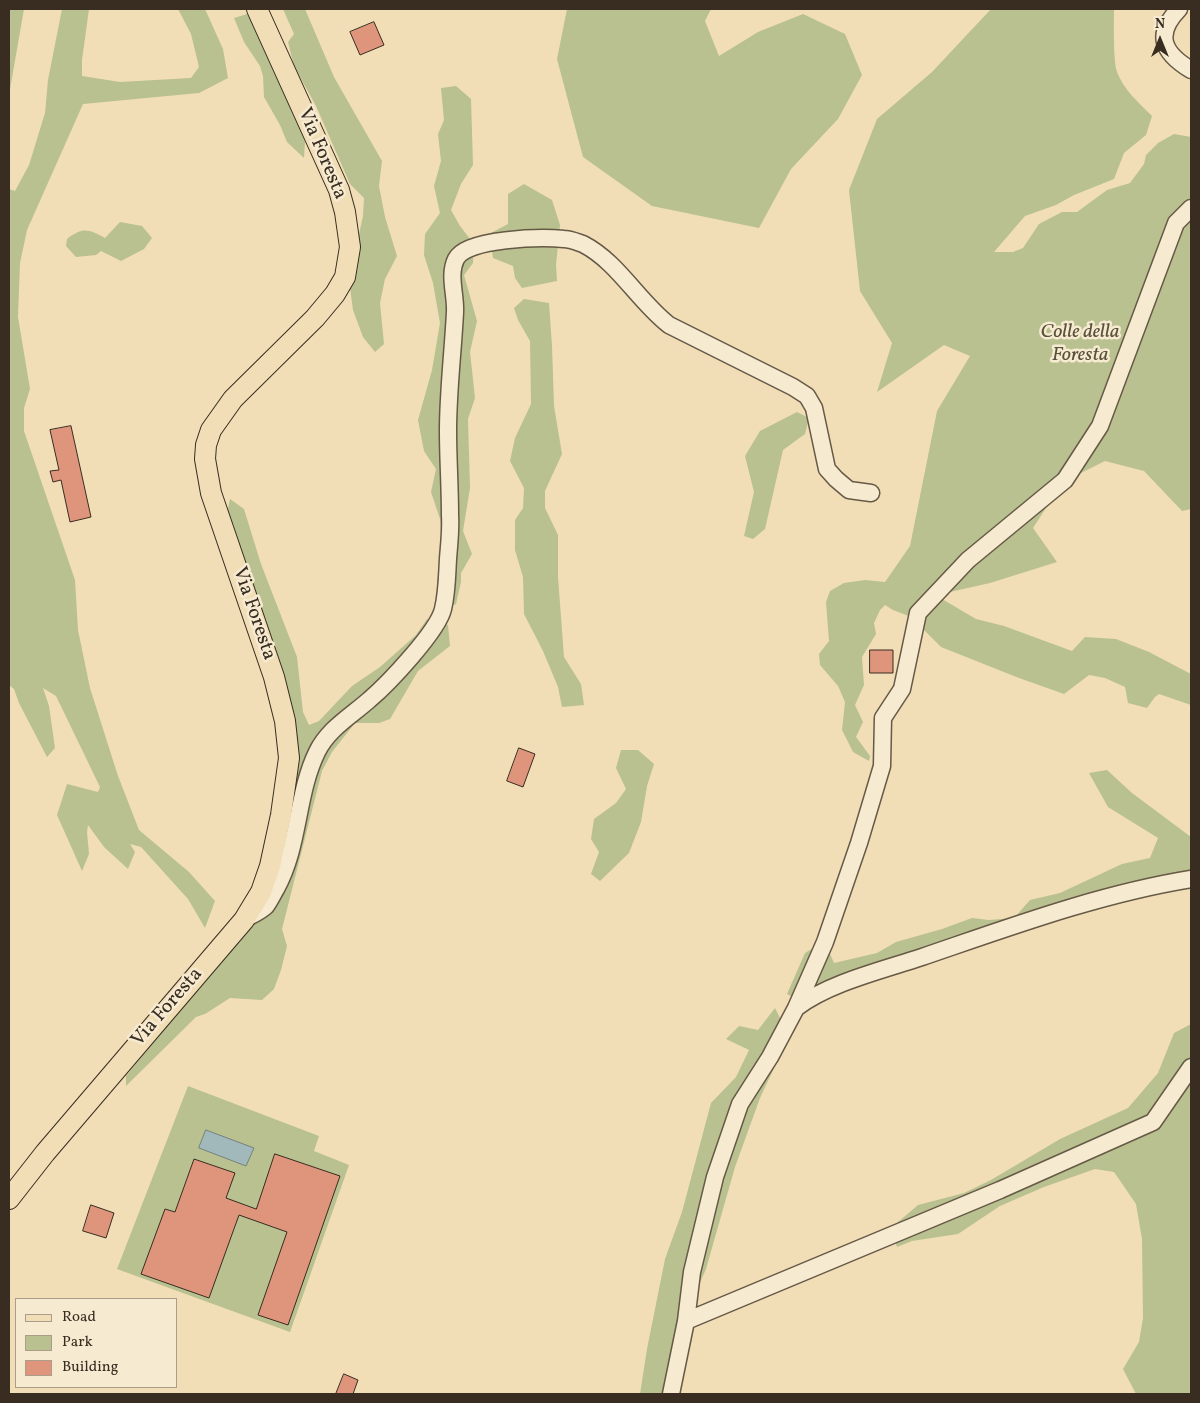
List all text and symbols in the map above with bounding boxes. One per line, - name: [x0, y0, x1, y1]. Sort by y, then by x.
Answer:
- north arrow: [1135, 15, 1185, 65]
- text: N: [1155, 15, 1165, 34]
- street label: Via Foresta: [291, 105, 351, 203]
- park label: Colle della Foresta: [1040, 321, 1120, 368]
- street label: Via Foresta: [226, 564, 280, 664]
- street label: Via Foresta: [127, 964, 209, 1052]
- legend: [15, 1298, 178, 1388]
- text: Road: [62, 1307, 96, 1328]
- text: Park: [62, 1332, 93, 1353]
- text: Building: [62, 1357, 118, 1378]

